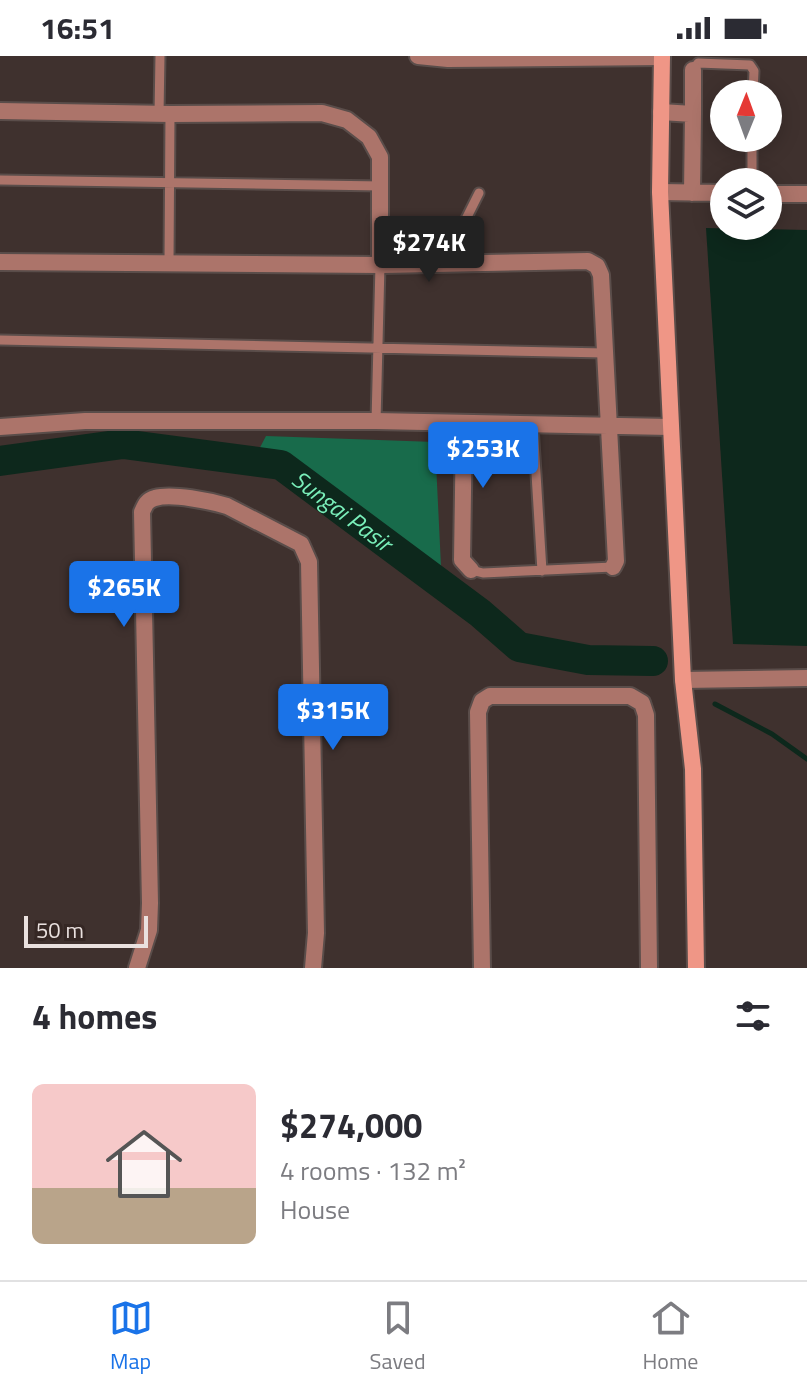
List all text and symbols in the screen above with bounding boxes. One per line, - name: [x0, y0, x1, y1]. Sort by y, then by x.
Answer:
- text: 16:51: [40, 5, 115, 51]
- north arrow: [710, 80, 782, 152]
- map controls: [710, 80, 782, 240]
- button: layers: [710, 168, 782, 240]
- pin: $274K: [373, 216, 485, 284]
- text: $274K: [392, 222, 466, 261]
- pin: $253K: [427, 422, 539, 490]
- text: $253K: [446, 428, 520, 467]
- water label: Sungai Pasir: [285, 461, 403, 562]
- pin: $265K: [68, 561, 180, 629]
- text: $265K: [87, 567, 161, 606]
- pin: $315K: [277, 684, 389, 752]
- text: $315K: [296, 690, 370, 729]
- scale bar: [24, 912, 148, 948]
- text: 50 m: [36, 913, 84, 947]
- text: 4 homes: [32, 990, 157, 1042]
- icon: filters: [731, 994, 775, 1038]
- text: $274,000: [280, 1099, 422, 1151]
- icon: home: [96, 1116, 192, 1212]
- text: 4 rooms · 132 m²: [280, 1151, 466, 1190]
- text: House: [280, 1190, 350, 1229]
- tab: Map: [109, 1296, 153, 1378]
- tab: Saved: [370, 1296, 426, 1378]
- tab: Home: [643, 1296, 698, 1378]

